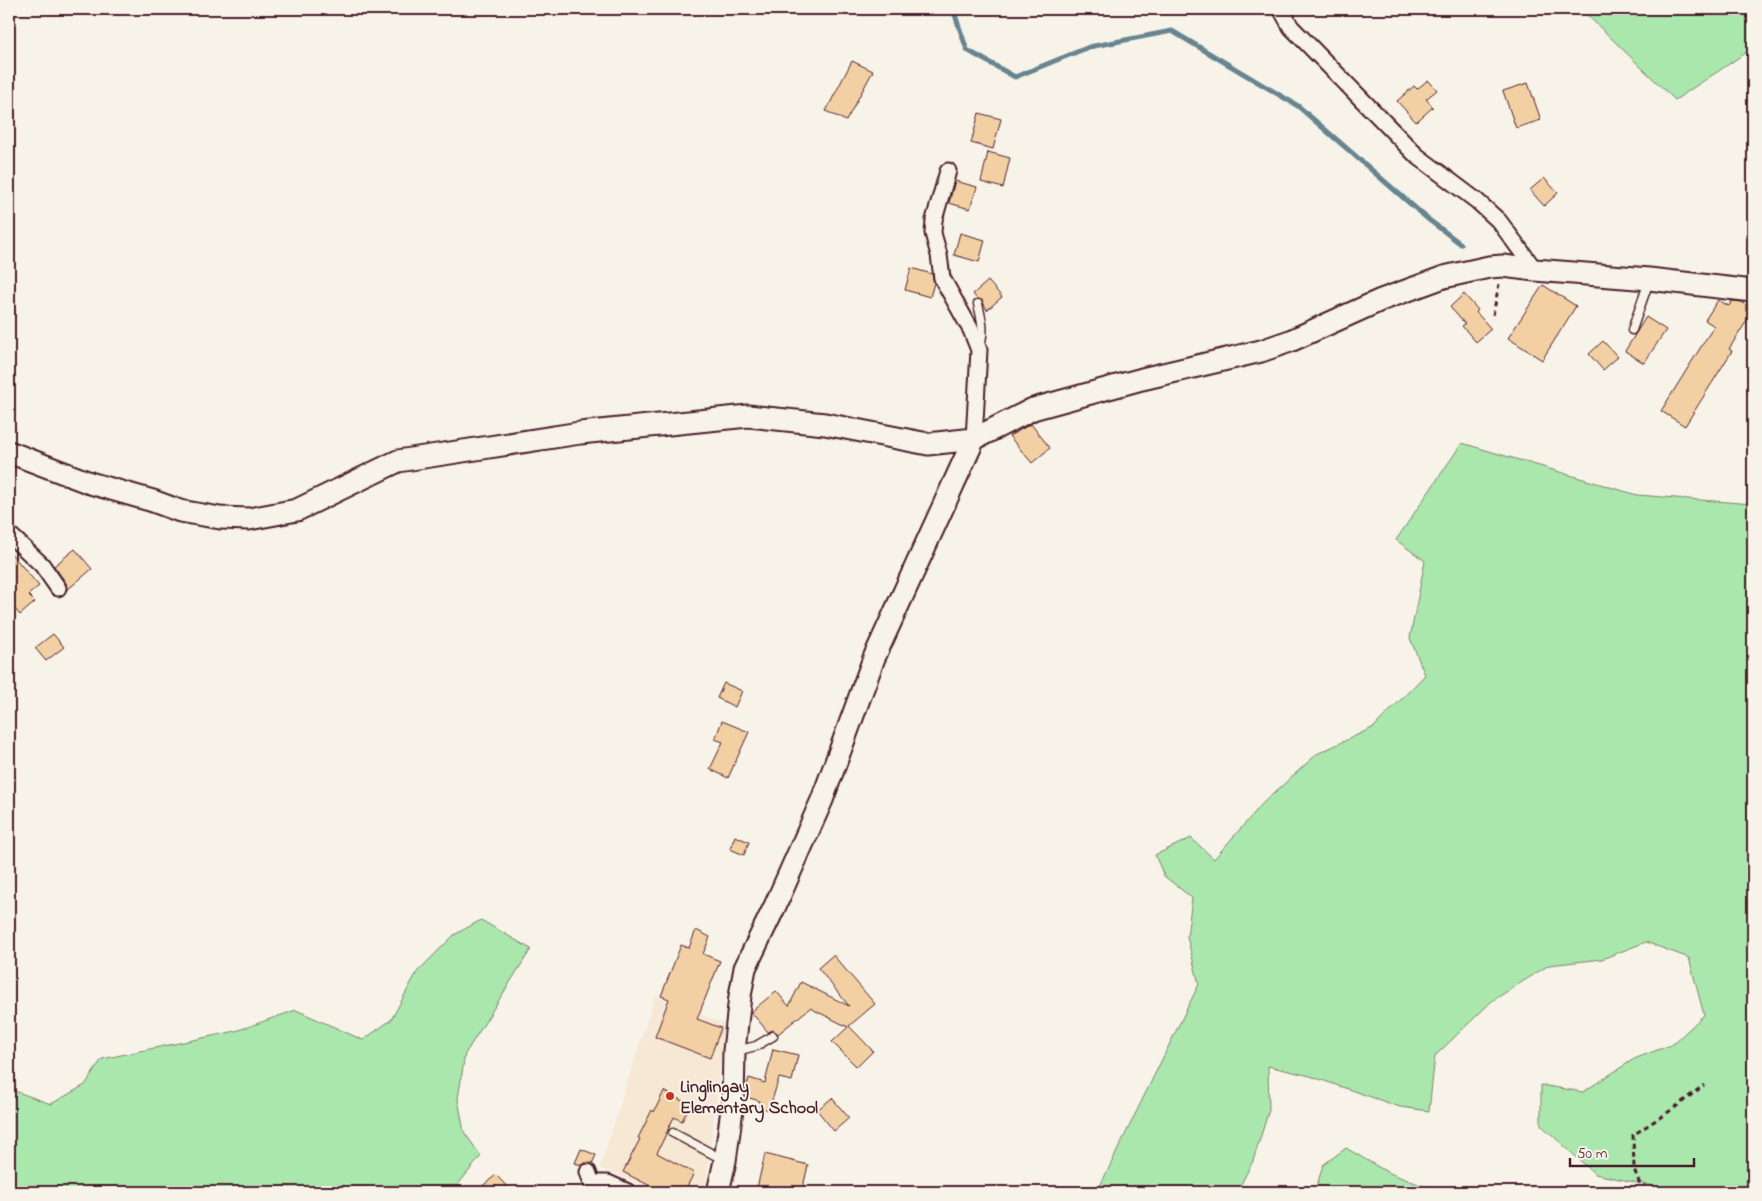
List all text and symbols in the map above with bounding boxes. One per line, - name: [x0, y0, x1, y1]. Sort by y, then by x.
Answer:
- place label: Linglingay Elementary School: [680, 1075, 818, 1123]
- marker: Linglingay Elementary School: [664, 1090, 676, 1102]
- scale bar: [1570, 1136, 1693, 1168]
- text: 50 m: [1577, 1143, 1608, 1165]

